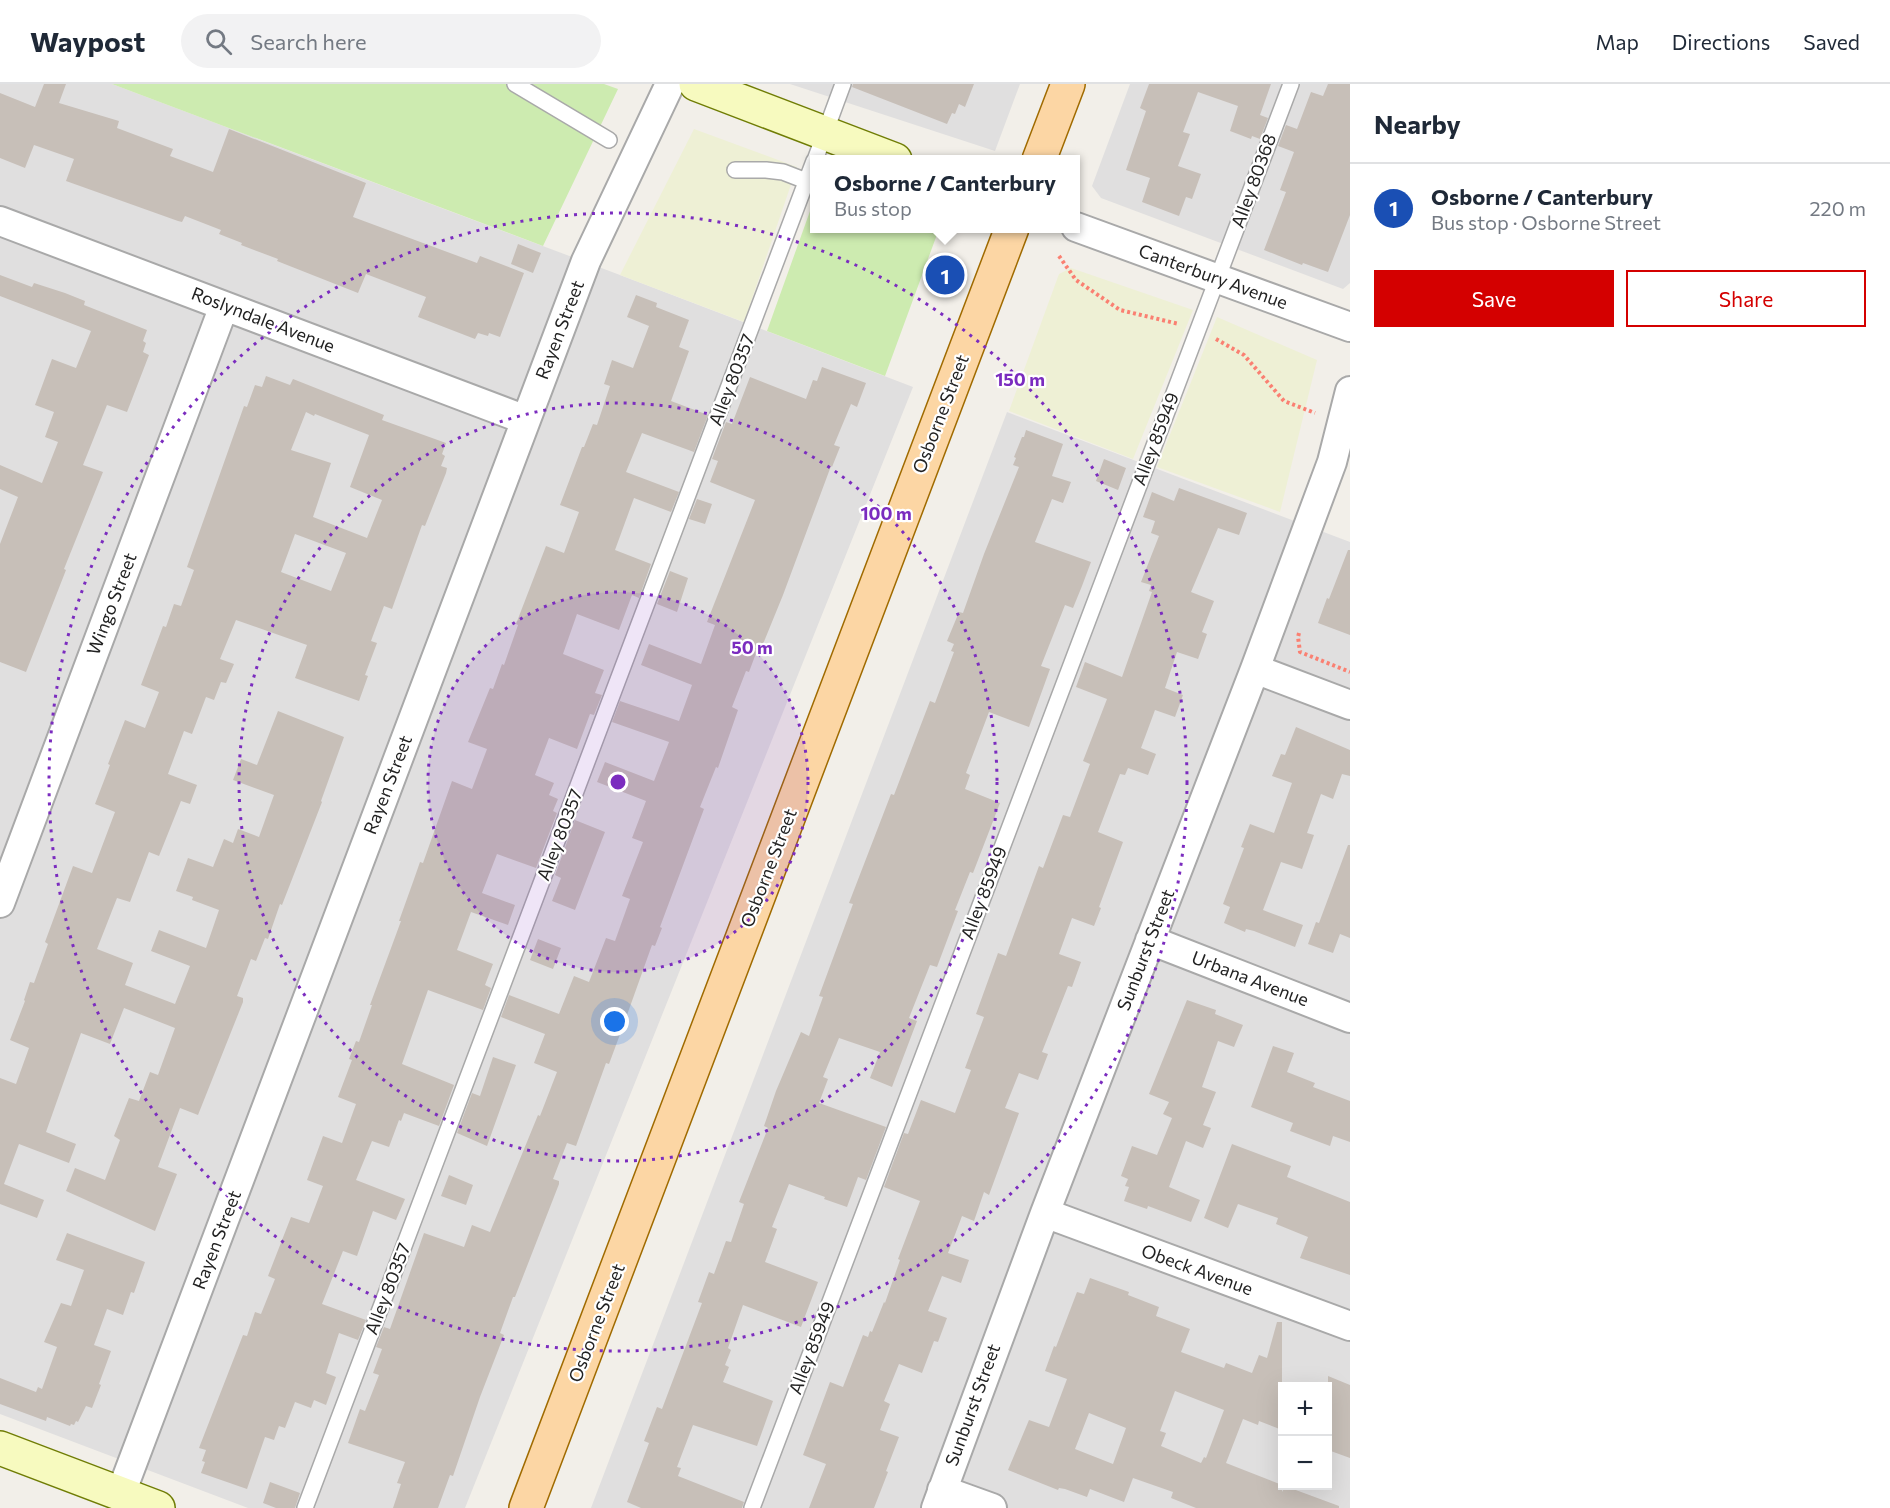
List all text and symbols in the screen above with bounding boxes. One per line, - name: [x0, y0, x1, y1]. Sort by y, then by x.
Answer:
- search box: [181, 14, 601, 68]
- text: Waypost: [30, 24, 145, 58]
- icon: search: [202, 25, 235, 58]
- text: Search here: [250, 28, 367, 55]
- text: Map: [1596, 29, 1639, 54]
- text: Directions: [1672, 29, 1770, 54]
- text: Saved: [1803, 29, 1860, 54]
- text: Nearby: [1374, 108, 1461, 139]
- street label: Alley 80368: [1226, 131, 1280, 231]
- popup: [810, 155, 1080, 233]
- text: Osborne / Canterbury: [834, 169, 1056, 196]
- text: Osborne / Canterbury: [1431, 183, 1653, 210]
- text: Bus stop: [834, 196, 912, 220]
- text: 1: [1389, 196, 1398, 220]
- text: 220 m: [1810, 196, 1866, 220]
- text: Bus stop · Osborne Street: [1431, 210, 1661, 234]
- street label: Canterbury Avenue: [1136, 239, 1291, 313]
- pin: 1: [926, 252, 964, 297]
- button: Save: [1374, 270, 1614, 327]
- button: Share: [1626, 270, 1866, 327]
- street label: Rayen Street: [530, 277, 588, 382]
- street label: Roslyndale Avenue: [189, 282, 338, 357]
- street label: Alley 80357: [704, 331, 759, 429]
- street label: Osborne Street: [907, 351, 973, 476]
- text: 150 m: [995, 368, 1045, 390]
- street label: Alley 85949: [1127, 389, 1183, 488]
- text: 100 m: [860, 502, 912, 524]
- street label: Wingo Street: [81, 549, 141, 658]
- text: 50 m: [731, 636, 773, 658]
- street label: Rayen Street: [358, 732, 416, 837]
- centre of rings: [608, 772, 628, 792]
- street label: Alley 80357: [532, 786, 587, 884]
- street label: Osborne Street: [735, 805, 801, 930]
- street label: Alley 85949: [955, 843, 1011, 942]
- street label: Sunburst Street: [1112, 886, 1178, 1014]
- street label: Urbana Avenue: [1189, 946, 1312, 1010]
- your location: [600, 1007, 629, 1036]
- street label: Rayen Street: [187, 1187, 245, 1292]
- street label: Obeck Avenue: [1139, 1239, 1256, 1299]
- street label: Alley 80357: [360, 1240, 415, 1338]
- street label: Osborne Street: [563, 1260, 629, 1385]
- street label: Alley 85949: [783, 1298, 839, 1397]
- street label: Sunburst Street: [940, 1341, 1004, 1469]
- map controls: [1278, 1382, 1332, 1490]
- button: +: [1278, 1382, 1332, 1436]
- button: −: [1278, 1436, 1332, 1490]

